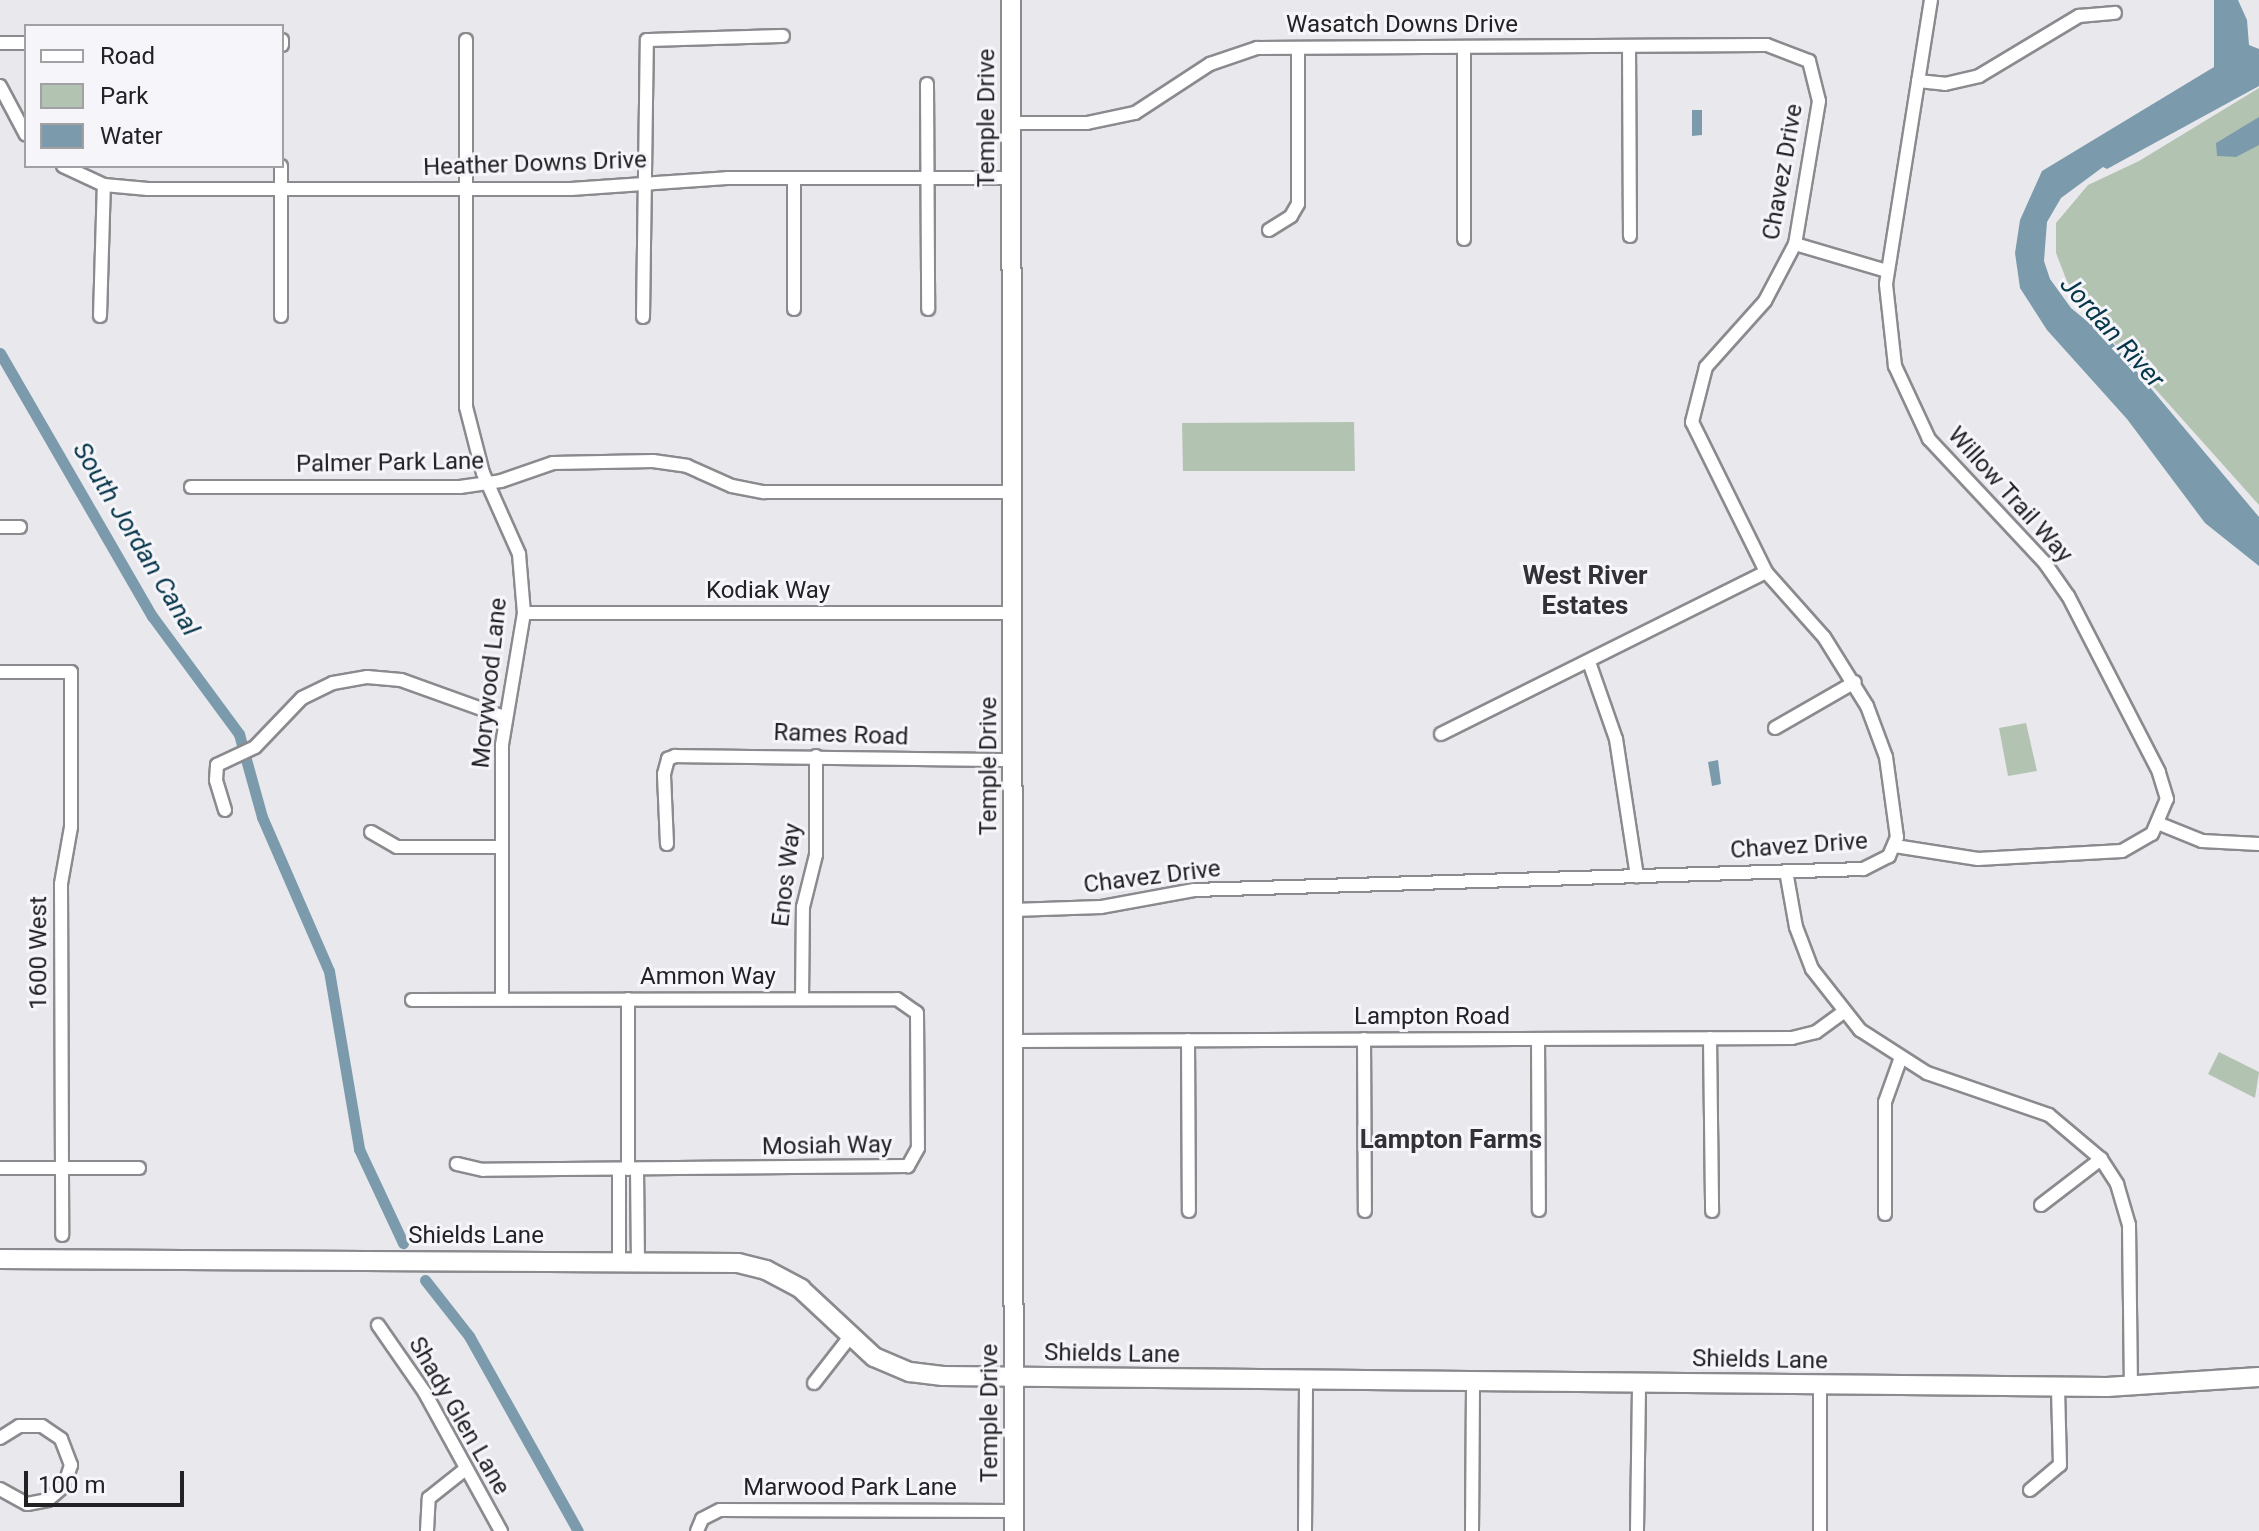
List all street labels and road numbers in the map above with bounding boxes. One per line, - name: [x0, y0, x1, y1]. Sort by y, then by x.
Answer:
- street label: Wasatch Downs Drive: [1286, 11, 1518, 39]
- street label: Temple Drive: [973, 49, 1001, 187]
- street label: Chavez Drive: [1757, 102, 1809, 242]
- street label: Heather Downs Drive: [423, 146, 647, 182]
- street label: Willow Trail Way: [1941, 421, 2079, 569]
- street label: Palmer Park Lane: [296, 447, 484, 479]
- street label: Kodiak Way: [706, 577, 830, 605]
- street label: Morywood Lane: [467, 596, 513, 770]
- street label: Temple Drive: [975, 697, 1003, 835]
- street label: Rames Road: [773, 718, 909, 752]
- street label: Enos Way: [766, 822, 808, 928]
- street label: Chavez Drive: [1729, 827, 1869, 865]
- street label: Chavez Drive: [1082, 854, 1222, 900]
- street label: 1600 West: [25, 896, 53, 1010]
- street label: Ammon Way: [640, 963, 776, 991]
- street label: Lampton Road: [1354, 1003, 1510, 1031]
- street label: Mosiah Way: [762, 1130, 892, 1162]
- street label: Shields Lane: [408, 1222, 544, 1250]
- street label: Shady Glen Lane: [402, 1332, 516, 1500]
- street label: Shields Lane: [1044, 1338, 1180, 1370]
- street label: Temple Drive: [976, 1344, 1004, 1482]
- street label: Shields Lane: [1692, 1344, 1828, 1376]
- street label: Marwood Park Lane: [743, 1474, 957, 1502]

